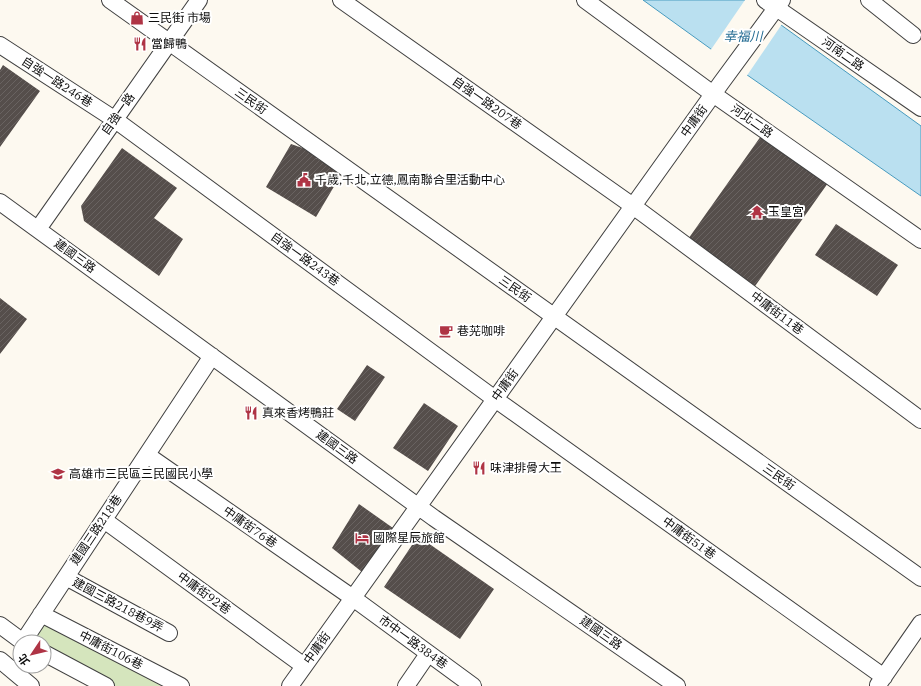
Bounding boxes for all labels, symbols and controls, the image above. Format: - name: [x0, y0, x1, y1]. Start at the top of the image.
- shop icon: 三民街 市場: [129, 10, 145, 26]
- place label: 三民街 市場: [148, 10, 211, 25]
- water label: 幸福川: [723, 28, 764, 45]
- street label: 河南二路: [819, 34, 867, 74]
- restaurant icon: 當歸鴨: [132, 36, 148, 52]
- place label: 當歸鴨: [151, 36, 187, 51]
- street label: 自強一路246巷: [19, 53, 96, 110]
- street label: 自強一路207巷: [450, 73, 525, 132]
- street label: 三民街: [232, 84, 270, 117]
- street label: 自強一路: [98, 90, 138, 138]
- street label: 河北二路: [728, 101, 776, 141]
- street label: 中庸街: [677, 102, 710, 140]
- public building icon: 千歲,千北,立德,鳳南聯合里活動中心: [296, 172, 312, 188]
- place label: 千歲,千北,立德,鳳南聯合里活動中心: [315, 172, 505, 187]
- temple icon: 玉皇宮: [749, 204, 765, 220]
- place label: 玉皇宮: [768, 204, 804, 219]
- street label: 自強一路243巷: [268, 229, 343, 289]
- street label: 建國三路: [51, 235, 99, 276]
- street label: 三民街: [496, 272, 534, 305]
- street label: 中庸街11巷: [748, 288, 807, 337]
- cafe icon: 巷茪咖啡: [438, 323, 454, 339]
- place label: 巷茪咖啡: [457, 323, 505, 338]
- street label: 中庸街: [488, 366, 521, 404]
- restaurant icon: 真來香烤鴨莊: [243, 405, 259, 421]
- place label: 真來香烤鴨莊: [262, 405, 334, 420]
- street label: 建國三路: [313, 426, 361, 467]
- restaurant icon: 味津排骨大王: [471, 460, 487, 476]
- place label: 味津排骨大王: [490, 460, 562, 475]
- street label: 三民街: [760, 460, 798, 493]
- school or university icon: 高雄市三民區三民國民小學: [50, 466, 66, 482]
- place label: 高雄市三民區三民國民小學: [69, 466, 213, 481]
- street label: 建國三路218巷: [67, 492, 125, 568]
- street label: 中庸街76巷: [220, 503, 280, 551]
- street label: 中庸街51巷: [660, 513, 719, 562]
- hotel icon: 國際星辰旅館: [354, 530, 370, 546]
- place label: 國際星辰旅館: [373, 530, 445, 545]
- street label: 中庸街92巷: [175, 568, 234, 617]
- street label: 建國三路218巷9弄: [70, 574, 166, 635]
- street label: 市中一路384巷: [376, 612, 451, 672]
- street label: 建國三路: [577, 613, 625, 653]
- street label: 中庸街106巷: [77, 627, 146, 672]
- street label: 中庸街: [300, 629, 333, 667]
- north arrow: [12, 634, 52, 674]
- text: 北: [15, 651, 33, 668]

